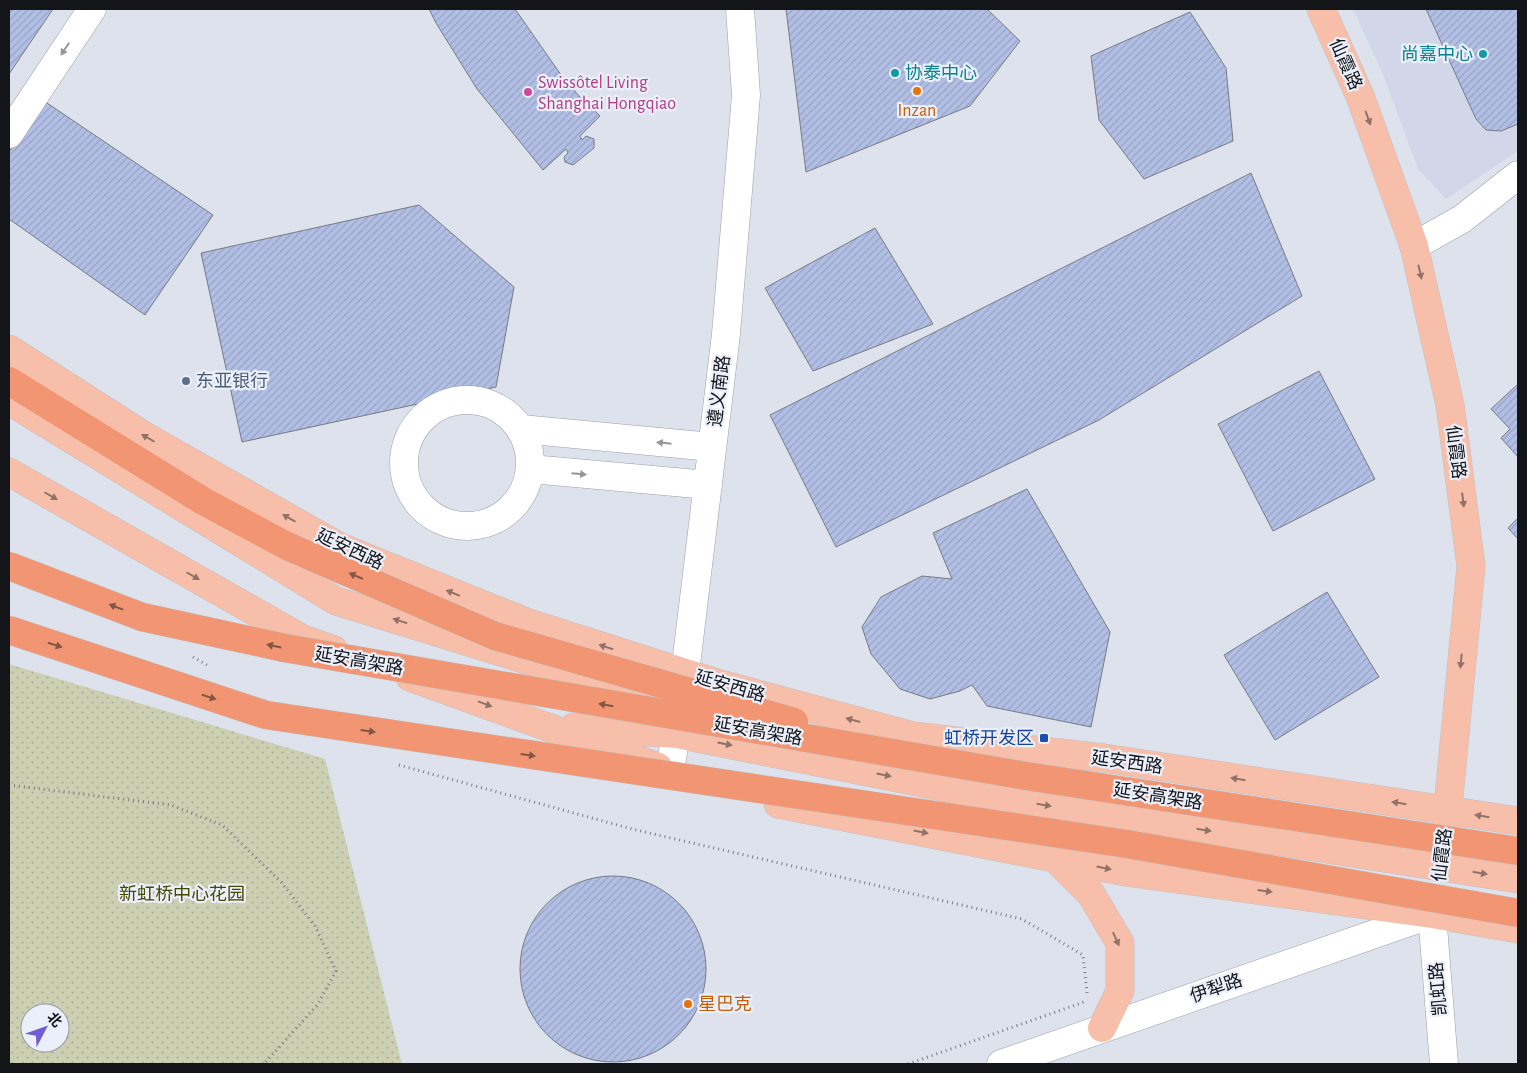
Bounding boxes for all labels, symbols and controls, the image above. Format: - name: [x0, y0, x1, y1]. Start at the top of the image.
- street label: 仙霞路: [1326, 35, 1366, 93]
- one-way arrow: [60, 43, 70, 56]
- place label: 尚嘉中心: [1401, 44, 1473, 64]
- marker: 尚嘉中心: [1477, 48, 1489, 60]
- place label: 协泰中心: [905, 63, 977, 83]
- marker: 协泰中心: [889, 67, 901, 79]
- place label: Swissôtel Living Shanghai Hongqiao: [538, 74, 676, 113]
- marker: Inzan: [911, 85, 923, 97]
- marker: Swissôtel Living Shanghai Hongqiao: [522, 86, 534, 98]
- place label: Inzan: [898, 102, 936, 120]
- one-way arrow: [1365, 110, 1372, 125]
- one-way arrow: [1416, 264, 1424, 279]
- street label: 遵义南路: [705, 354, 733, 428]
- place label: 东亚银行: [196, 371, 268, 391]
- marker: 东亚银行: [180, 375, 192, 387]
- street label: 仙霞路: [1443, 424, 1469, 480]
- one-way arrow: [142, 433, 155, 442]
- one-way arrow: [656, 439, 672, 447]
- one-way arrow: [572, 470, 588, 478]
- one-way arrow: [45, 491, 58, 500]
- one-way arrow: [1459, 492, 1467, 508]
- one-way arrow: [283, 514, 296, 523]
- street label: 延安西路: [313, 525, 387, 573]
- one-way arrow: [185, 572, 200, 580]
- one-way arrow: [349, 572, 363, 580]
- one-way arrow: [446, 588, 460, 596]
- one-way arrow: [108, 603, 123, 611]
- one-way arrow: [393, 616, 408, 624]
- one-way arrow: [48, 642, 63, 650]
- one-way arrow: [266, 642, 281, 650]
- street label: 延安高架路: [313, 643, 405, 679]
- one-way arrow: [598, 643, 613, 651]
- one-way arrow: [1457, 654, 1465, 670]
- street label: 延安西路: [693, 666, 767, 706]
- one-way arrow: [202, 693, 217, 701]
- one-way arrow: [598, 700, 614, 708]
- one-way arrow: [477, 701, 492, 708]
- street label: 延安高架路: [712, 713, 804, 749]
- one-way arrow: [845, 716, 860, 724]
- one-way arrow: [360, 727, 376, 735]
- place label: 虹桥开发区: [944, 728, 1034, 748]
- marker: 虹桥开发区: [1038, 732, 1050, 744]
- one-way arrow: [717, 740, 732, 748]
- street label: 延安西路: [1090, 747, 1164, 777]
- one-way arrow: [521, 751, 537, 759]
- one-way arrow: [876, 772, 892, 780]
- one-way arrow: [1230, 774, 1246, 782]
- street label: 延安高架路: [1112, 779, 1204, 813]
- one-way arrow: [1390, 799, 1406, 807]
- one-way arrow: [1036, 801, 1052, 809]
- one-way arrow: [1474, 812, 1490, 820]
- one-way arrow: [1197, 826, 1213, 834]
- street label: 仙霞路: [1429, 827, 1455, 883]
- one-way arrow: [913, 828, 929, 836]
- one-way arrow: [1097, 864, 1112, 872]
- one-way arrow: [1473, 869, 1489, 877]
- park label: 新虹桥中心花园: [119, 884, 245, 904]
- one-way arrow: [1257, 888, 1273, 896]
- one-way arrow: [1113, 932, 1121, 946]
- street label: 凯虹路: [1426, 961, 1450, 1017]
- street label: 伊犁路: [1187, 970, 1245, 1006]
- place label: 星巴克: [698, 994, 752, 1014]
- marker: 星巴克: [682, 998, 694, 1010]
- north arrow: [20, 1003, 70, 1053]
- text: 北: [44, 1010, 65, 1030]

